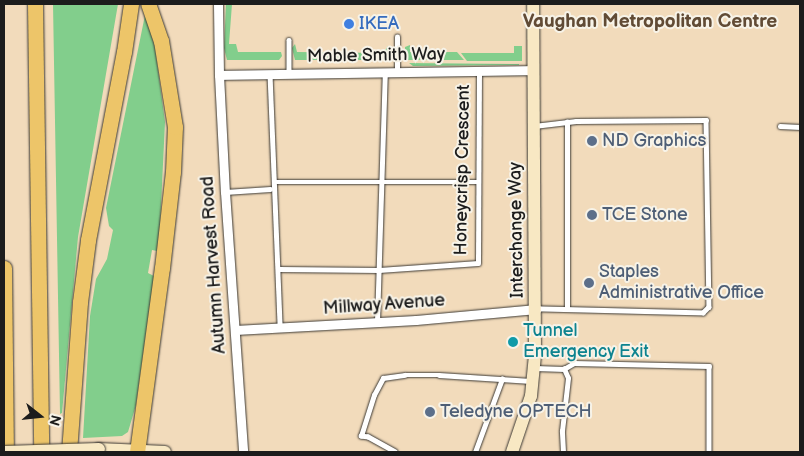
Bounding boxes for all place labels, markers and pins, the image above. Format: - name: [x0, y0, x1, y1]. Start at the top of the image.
- place label: IKEA: [359, 13, 399, 35]
- marker: IKEA: [343, 18, 355, 30]
- place label: ND Graphics: [602, 130, 706, 152]
- marker: ND Graphics: [586, 135, 598, 147]
- place label: TCE Stone: [602, 204, 688, 226]
- marker: TCE Stone: [586, 209, 598, 221]
- place label: Staples Administrative Office: [599, 262, 764, 304]
- marker: Staples Administrative Office: [583, 277, 595, 289]
- place label: Tunnel Emergency Exit: [523, 321, 650, 364]
- marker: Tunnel Emergency Exit: [507, 336, 519, 348]
- place label: Teledyne OPTECH: [440, 401, 592, 423]
- marker: Teledyne OPTECH: [424, 406, 436, 418]

